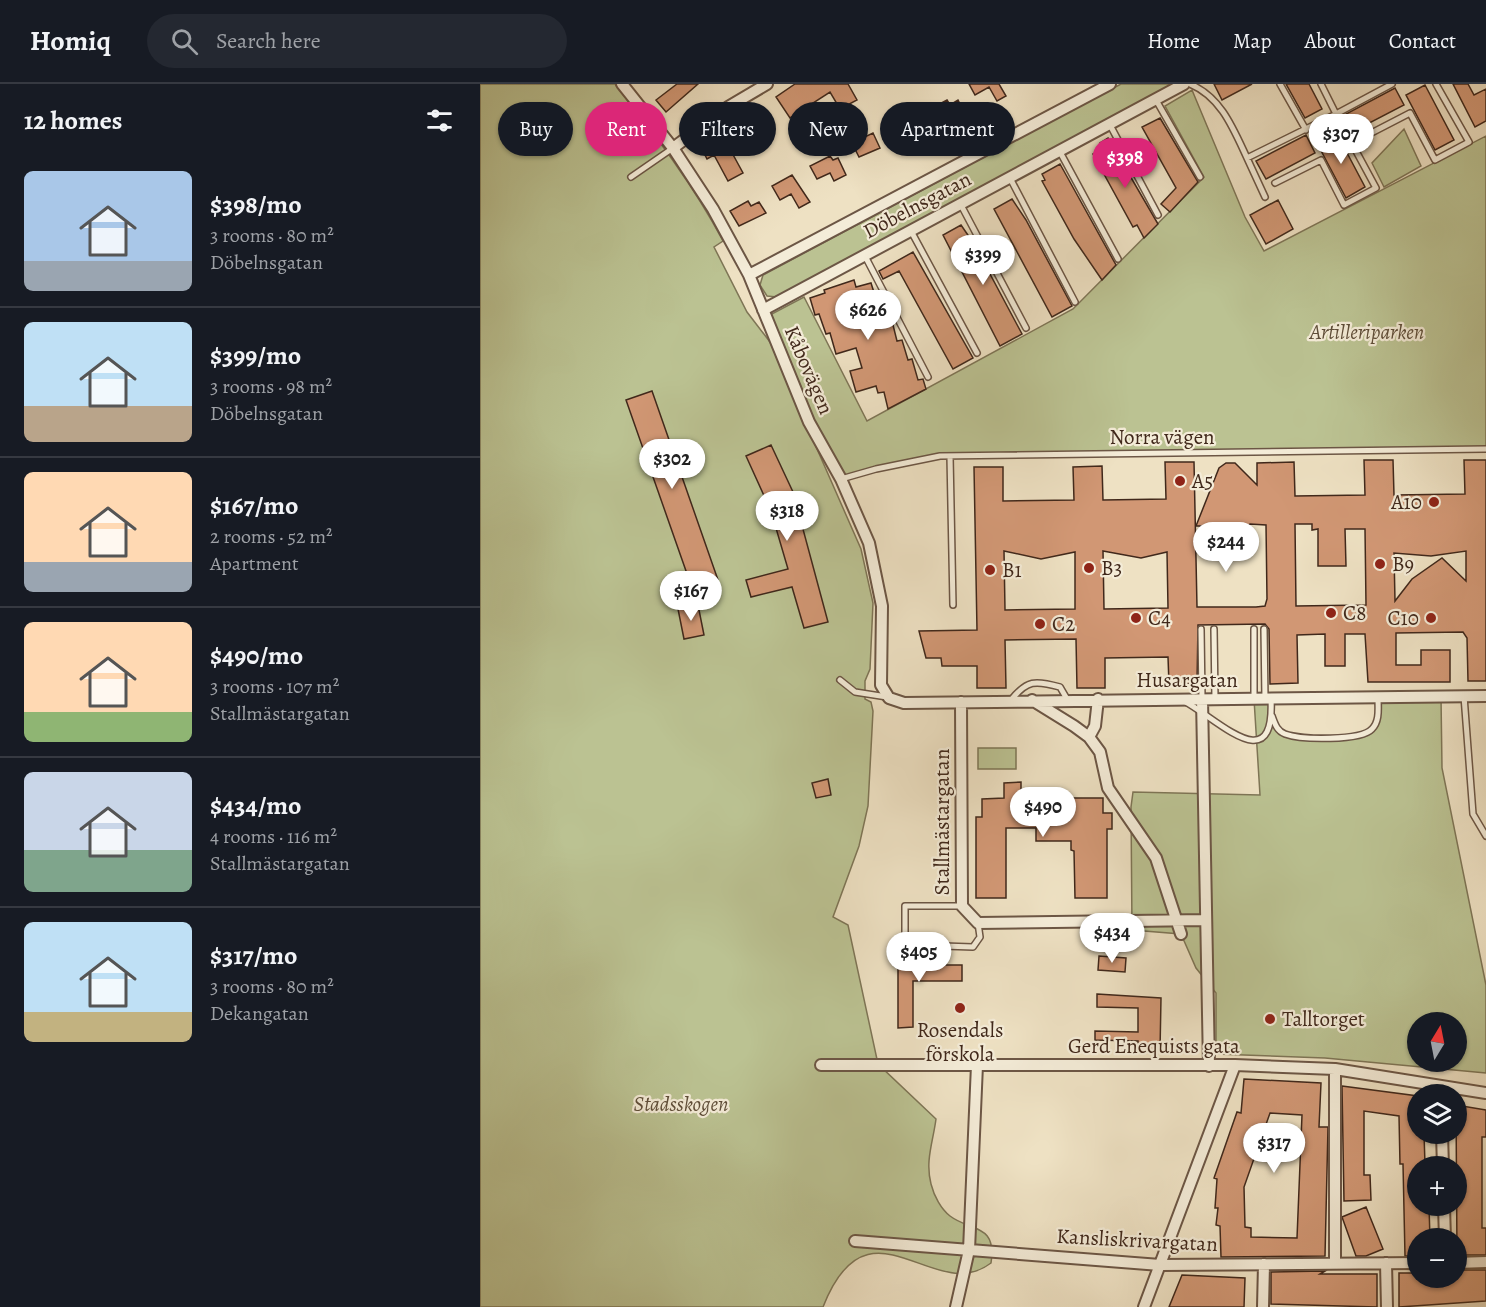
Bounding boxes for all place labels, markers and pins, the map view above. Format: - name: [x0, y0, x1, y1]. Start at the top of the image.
- pin: $307: [1305, 114, 1377, 165]
- pin: $398: [1089, 138, 1161, 189]
- pin: $399: [947, 235, 1019, 286]
- pin: $626: [832, 290, 904, 341]
- pin: $302: [636, 439, 708, 490]
- place label: A5: [1191, 467, 1213, 495]
- marker: A5: [1173, 474, 1187, 488]
- place label: A10: [1390, 488, 1422, 516]
- pin: $318: [751, 491, 823, 542]
- marker: A10: [1427, 495, 1441, 509]
- pin: $244: [1190, 522, 1262, 573]
- place label: B9: [1392, 550, 1414, 578]
- place label: B3: [1101, 554, 1122, 582]
- place label: B1: [1002, 556, 1022, 584]
- marker: B9: [1373, 557, 1387, 571]
- marker: B3: [1082, 561, 1096, 575]
- marker: B1: [983, 563, 997, 577]
- pin: $167: [655, 571, 727, 622]
- place label: C8: [1343, 599, 1366, 627]
- place label: C4: [1148, 604, 1171, 632]
- place label: C10: [1387, 604, 1419, 632]
- marker: C8: [1324, 606, 1338, 620]
- place label: C2: [1052, 610, 1075, 638]
- marker: C4: [1129, 611, 1143, 625]
- marker: C10: [1424, 611, 1438, 625]
- marker: C2: [1033, 617, 1047, 631]
- pin: $490: [1007, 787, 1079, 838]
- pin: $434: [1076, 913, 1148, 964]
- pin: $405: [883, 932, 955, 983]
- marker: Rosendals förskola: [953, 1001, 967, 1015]
- place label: Talltorget: [1282, 1005, 1365, 1033]
- marker: Talltorget: [1263, 1012, 1277, 1026]
- place label: Rosendals förskola: [917, 1016, 1003, 1068]
- pin: $317: [1238, 1123, 1310, 1174]

